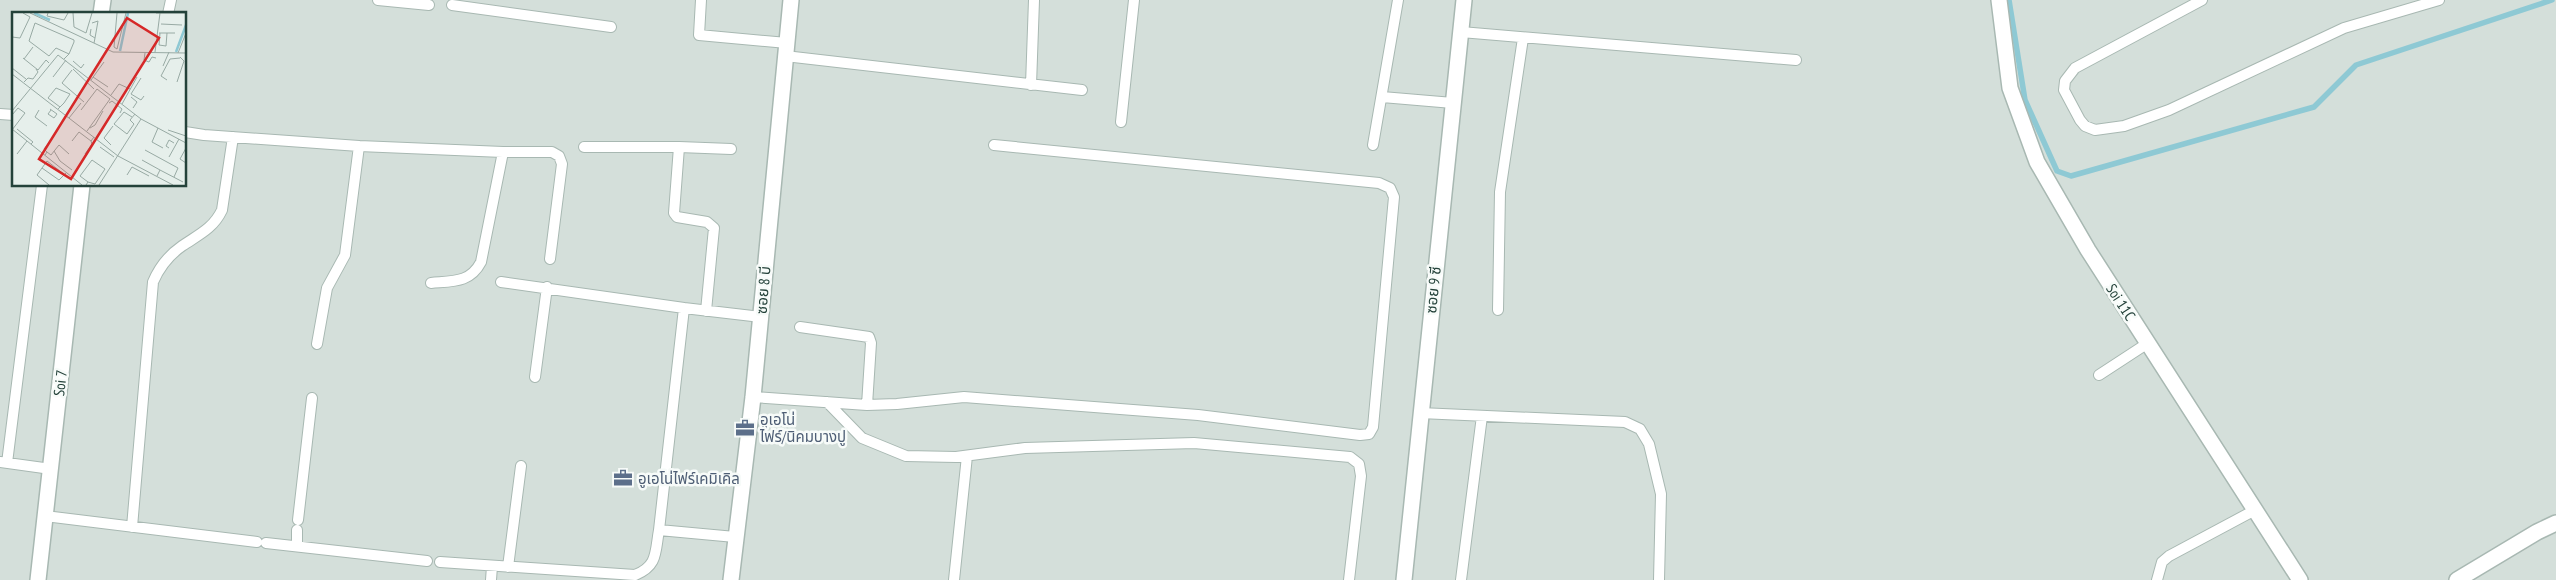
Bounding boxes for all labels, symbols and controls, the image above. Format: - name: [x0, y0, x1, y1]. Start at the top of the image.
- inset map: [12, 12, 186, 186]
- street label: ซอย 8 บี: [751, 265, 775, 315]
- street label: ซอย 9 ซี: [1421, 265, 1445, 315]
- street label: Soi 11C: [2102, 280, 2140, 324]
- street label: Soi 7: [49, 369, 71, 397]
- place label: อูเอโน่ ไฟร์/นิคมบางปู: [759, 410, 846, 446]
- office icon: อูเอโน่ ไฟร์/นิคมบางปู: [734, 417, 756, 439]
- office icon: อูเอโน่ไฟร์เคมิเคิล: [612, 467, 634, 489]
- place label: อูเอโน่ไฟร์เคมิเคิล: [638, 469, 740, 488]

